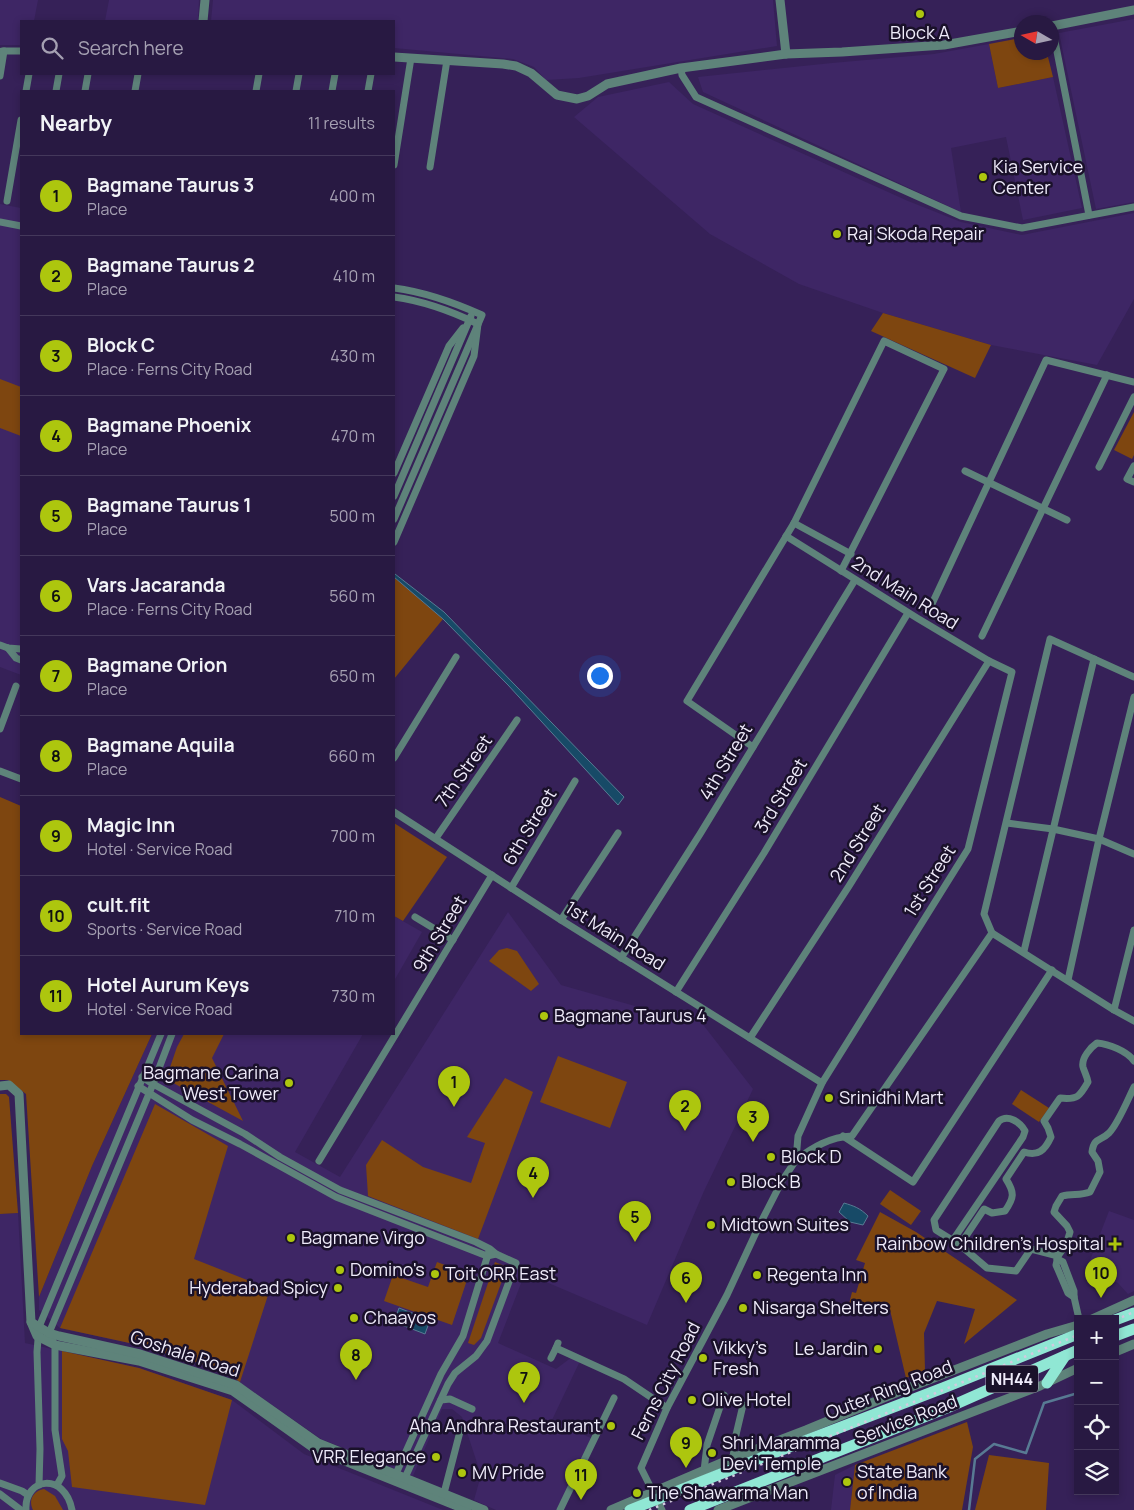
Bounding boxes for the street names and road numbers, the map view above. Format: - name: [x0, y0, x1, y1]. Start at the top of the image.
- street label: 2nd Main Road: [848, 550, 963, 635]
- street label: 4th Street: [693, 719, 757, 804]
- street label: 7th Street: [429, 729, 497, 811]
- street label: 3rd Street: [748, 754, 812, 837]
- street label: 6th Street: [497, 784, 561, 869]
- street label: 2nd Street: [824, 799, 891, 886]
- street label: 1st Street: [898, 840, 961, 921]
- street label: 9th Street: [407, 891, 471, 976]
- street label: 1st Main Road: [561, 895, 670, 975]
- street label: Ferns City Road: [625, 1317, 705, 1444]
- street label: Goshala Road: [127, 1324, 243, 1382]
- street label: Outer Ring Road: [822, 1354, 956, 1424]
- road number: NH44: [986, 1366, 1038, 1392]
- street label: Service Road: [851, 1389, 960, 1450]

